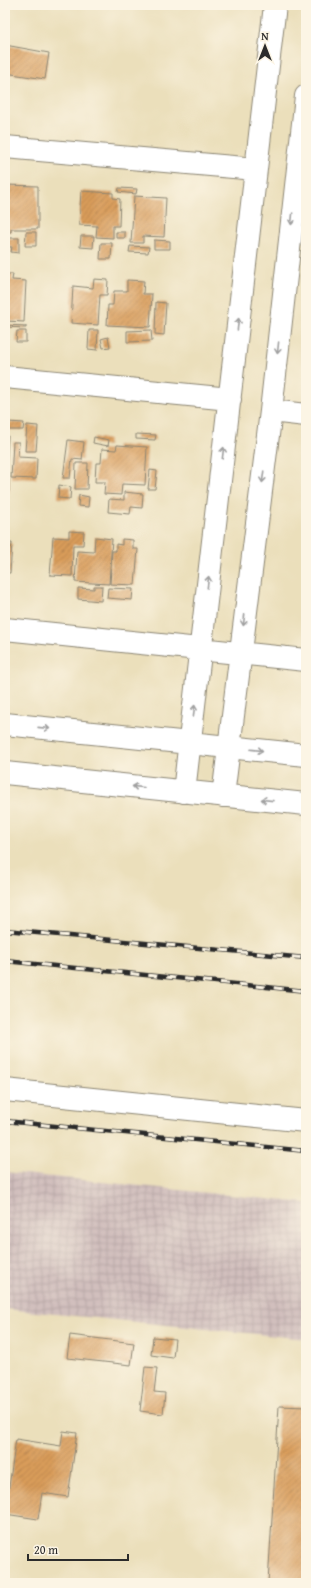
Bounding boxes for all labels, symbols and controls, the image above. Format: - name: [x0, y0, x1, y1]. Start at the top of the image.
- north arrow: [245, 26, 285, 66]
- text: N: [261, 28, 269, 44]
- one-way arrow: [288, 212, 296, 225]
- one-way arrow: [234, 318, 242, 331]
- one-way arrow: [274, 341, 282, 354]
- one-way arrow: [220, 447, 227, 460]
- one-way arrow: [259, 470, 267, 483]
- one-way arrow: [205, 576, 212, 589]
- one-way arrow: [240, 613, 248, 626]
- one-way arrow: [190, 705, 197, 718]
- one-way arrow: [37, 725, 50, 732]
- one-way arrow: [250, 747, 263, 754]
- one-way arrow: [132, 783, 145, 791]
- one-way arrow: [261, 797, 274, 804]
- scale bar: [28, 1536, 128, 1562]
- text: 20 m: [34, 1541, 58, 1558]

